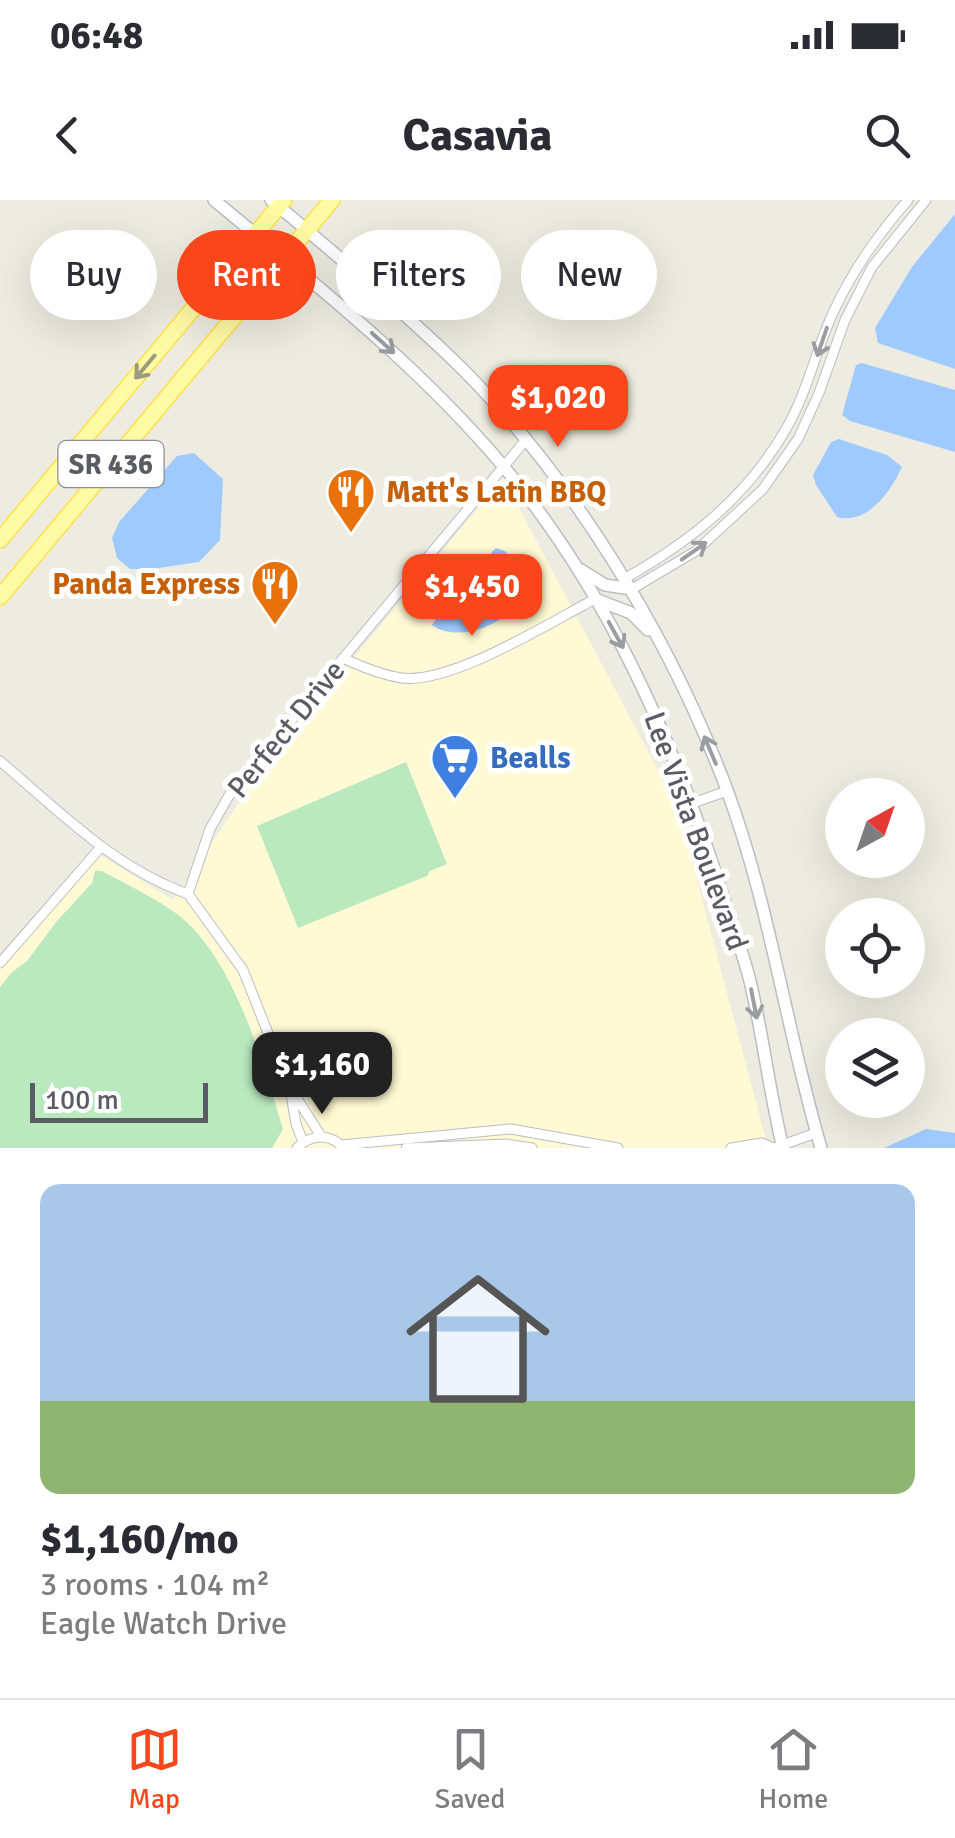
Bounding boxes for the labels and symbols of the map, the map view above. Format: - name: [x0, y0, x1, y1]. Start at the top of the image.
- one-way arrow: [812, 325, 830, 357]
- one-way arrow: [370, 332, 395, 355]
- one-way arrow: [134, 353, 156, 379]
- pin: $1,020: [477, 365, 639, 450]
- road number: SR 436: [58, 441, 164, 487]
- restaurant icon: Matt's Latin BBQ: [325, 466, 377, 534]
- place label: Matt's Latin BBQ: [386, 474, 606, 511]
- one-way arrow: [680, 541, 708, 562]
- pin: $1,450: [391, 554, 553, 639]
- restaurant icon: Panda Express: [249, 558, 301, 626]
- place label: Panda Express: [52, 566, 240, 603]
- one-way arrow: [606, 620, 626, 649]
- street label: Perfect Drive: [220, 653, 353, 806]
- street label: Lee Vista Boulevard: [635, 707, 756, 955]
- supermarket icon: Bealls: [429, 732, 481, 800]
- one-way arrow: [700, 735, 718, 765]
- place label: Bealls: [490, 740, 571, 777]
- north arrow: [825, 778, 925, 878]
- one-way arrow: [745, 987, 764, 1019]
- pin: $1,160: [241, 1032, 403, 1117]
- scale bar: [30, 1078, 208, 1123]

